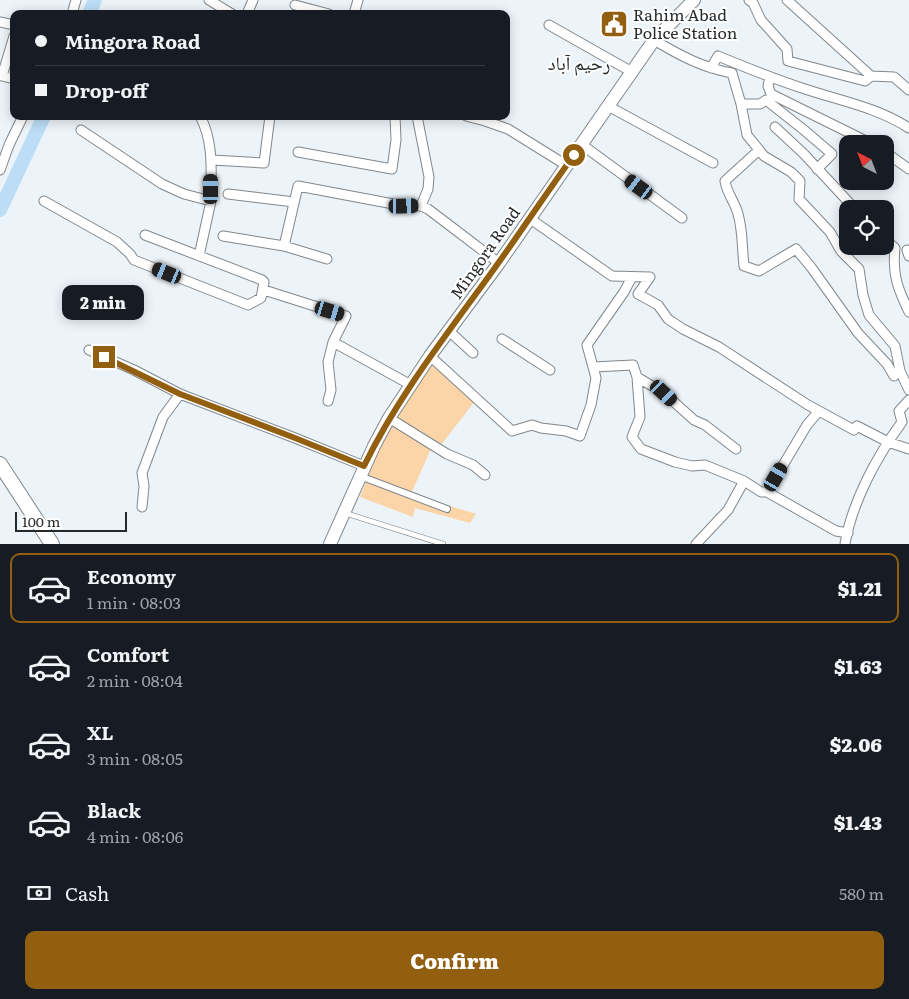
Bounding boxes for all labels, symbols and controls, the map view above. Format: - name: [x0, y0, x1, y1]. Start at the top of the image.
- place label: Rahim Abad Police Station: [633, 2, 738, 44]
- public building icon: Rahim Abad Police Station: [599, 9, 629, 39]
- text: Mingora Road: [65, 27, 200, 55]
- district label: رحیم آباد: [548, 48, 610, 76]
- text: Drop-off: [65, 76, 148, 104]
- north arrow: [839, 135, 894, 190]
- map controls: [839, 135, 894, 255]
- route start: [563, 144, 585, 166]
- car: [622, 172, 655, 202]
- car: [203, 174, 218, 204]
- car: [388, 198, 419, 214]
- button: locate: [839, 200, 894, 255]
- street label: Mingora Road: [443, 201, 525, 303]
- car: [150, 260, 183, 286]
- callout: 2 min: [63, 284, 145, 320]
- text: 2 min: [80, 290, 126, 314]
- car: [313, 299, 346, 323]
- route end: [93, 346, 115, 368]
- car: [647, 377, 680, 409]
- car: [762, 460, 789, 494]
- scale bar: [15, 509, 128, 532]
- text: 100 m: [22, 511, 60, 531]
- text: Economy: [87, 562, 176, 590]
- icon: car: [27, 566, 72, 611]
- text: $1.21: [838, 574, 882, 602]
- text: 1 min · 08:03: [87, 590, 181, 614]
- text: Comfort: [87, 640, 169, 668]
- icon: car: [27, 644, 72, 689]
- text: $1.63: [834, 652, 882, 680]
- text: 2 min · 08:04: [87, 668, 183, 692]
- text: XL: [87, 718, 114, 746]
- icon: car: [27, 722, 72, 767]
- text: $2.06: [830, 730, 882, 758]
- text: 3 min · 08:05: [87, 746, 183, 770]
- text: Black: [87, 796, 141, 824]
- icon: car: [27, 800, 72, 845]
- text: $1.43: [834, 808, 882, 836]
- text: 4 min · 08:06: [87, 824, 183, 848]
- icon: cash: [25, 879, 53, 907]
- text: Cash: [65, 879, 109, 907]
- text: 580 m: [839, 881, 884, 905]
- button: Confirm: [25, 931, 884, 989]

